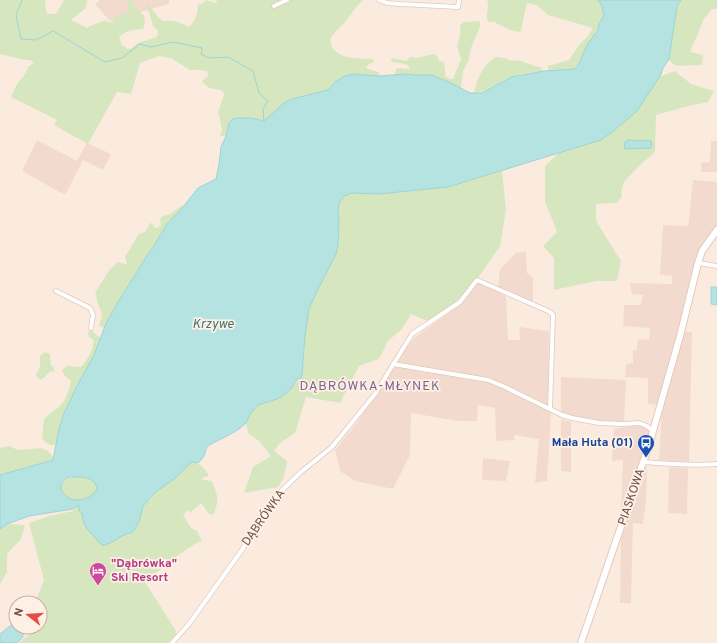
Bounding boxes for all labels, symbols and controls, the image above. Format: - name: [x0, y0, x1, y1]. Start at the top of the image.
- water label: Krzywe: [192, 317, 234, 333]
- district label: DĄBRÓWKA-MŁYNEK: [300, 377, 440, 395]
- bus stop icon: Mała Huta (01): [636, 433, 656, 458]
- place label: Mała Huta (01): [552, 435, 633, 451]
- street label: PIASKOWA: [615, 466, 649, 528]
- street label: DĄBRÓWKA: [239, 487, 289, 549]
- place label: "Dąbrówka" Ski Resort: [111, 556, 177, 586]
- hotel icon: "Dąbrówka" Ski Resort: [88, 561, 108, 586]
- north arrow: [8, 595, 48, 635]
- text: N: [12, 607, 27, 618]

